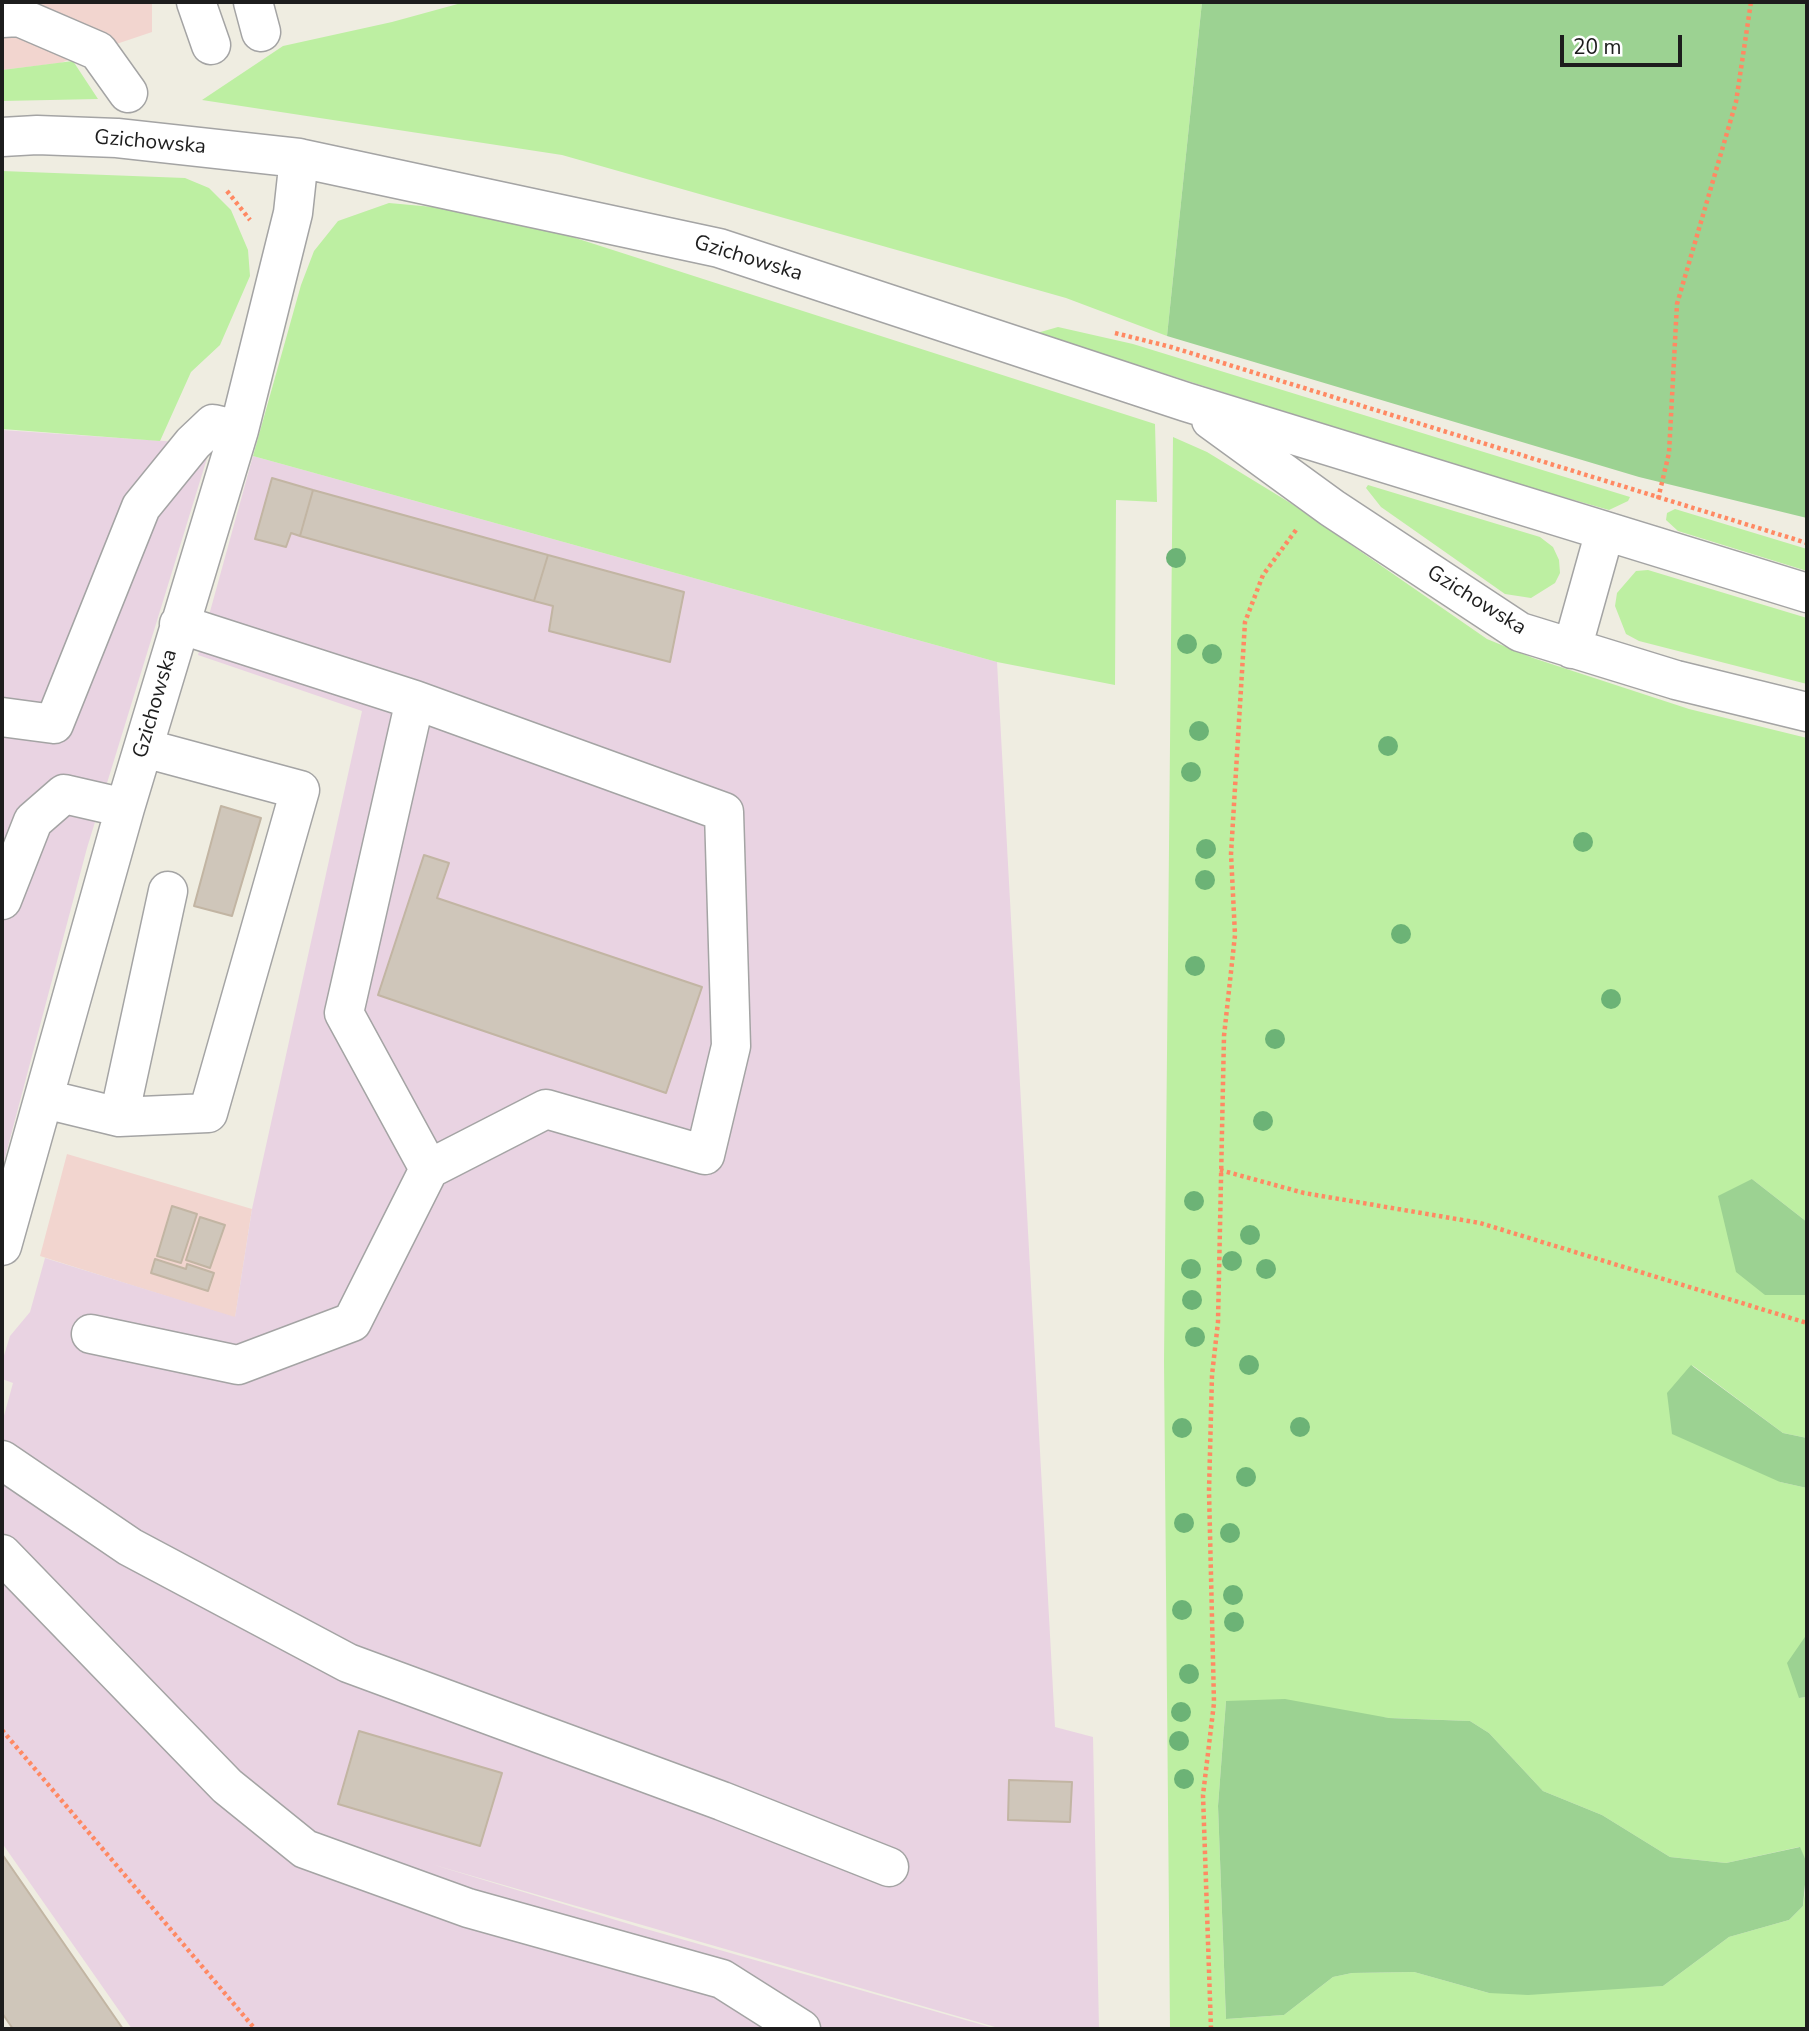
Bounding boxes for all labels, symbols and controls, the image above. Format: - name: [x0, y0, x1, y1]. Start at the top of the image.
- scale bar: [1564, 21, 1686, 65]
- text: 20 m: [1573, 33, 1622, 61]
- street label: Gzichowska: [93, 126, 207, 160]
- street label: Gzichowska: [691, 231, 805, 287]
- street label: Gzichowska: [1422, 561, 1530, 641]
- street label: Gzichowska: [128, 647, 184, 761]

